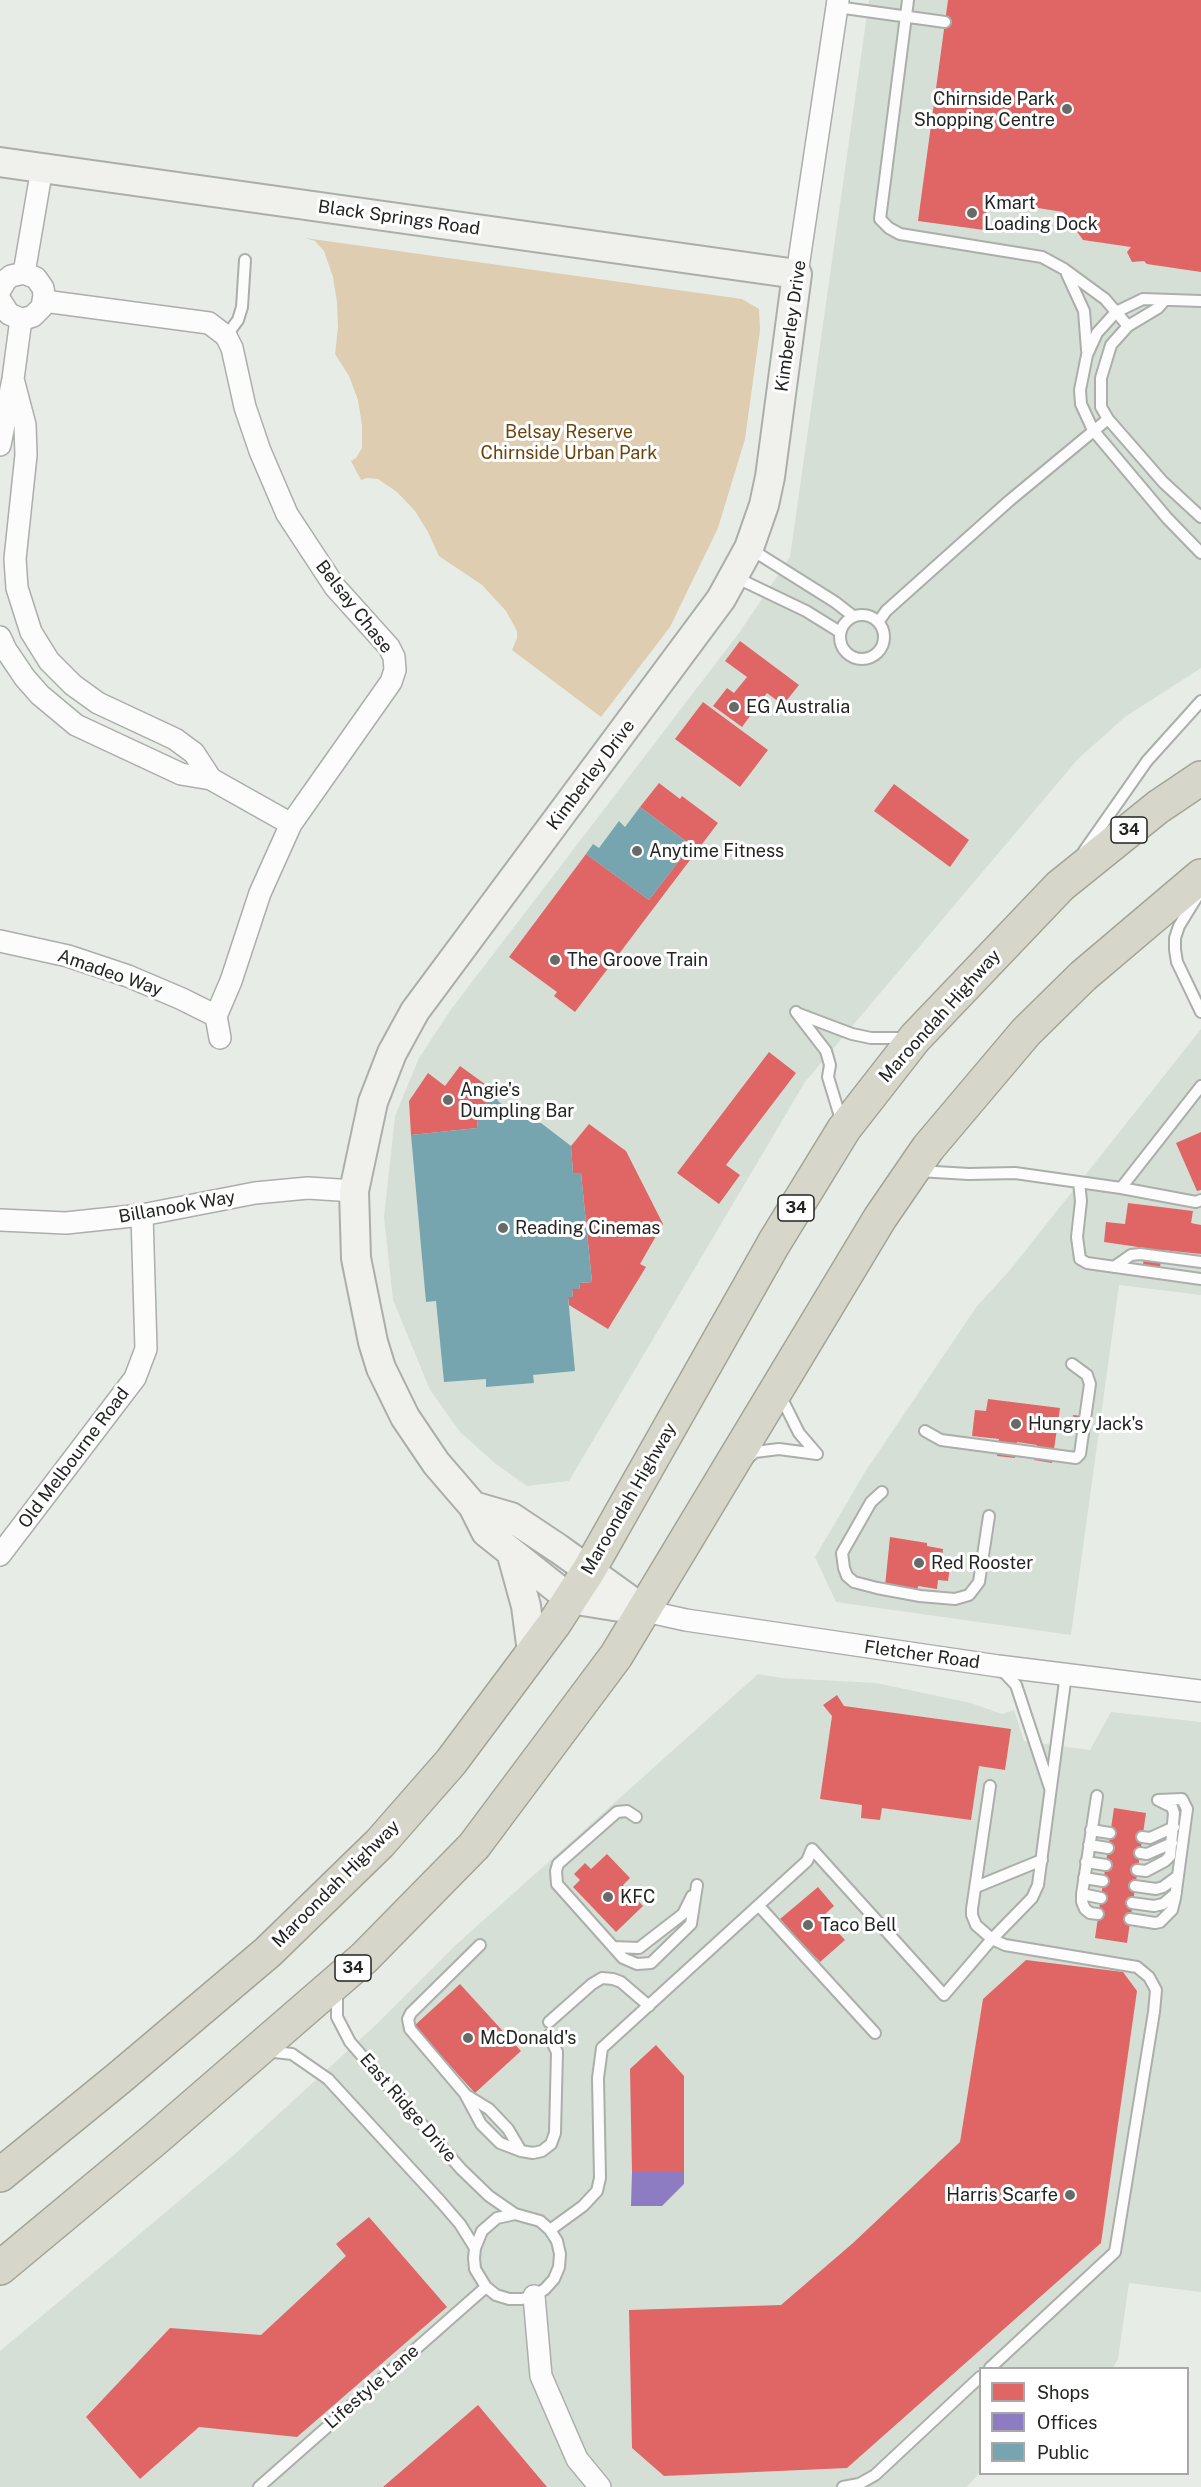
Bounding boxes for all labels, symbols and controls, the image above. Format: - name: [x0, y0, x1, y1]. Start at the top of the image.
- place label: Chirnside Park Shopping Centre: [914, 88, 1055, 130]
- marker: Chirnside Park Shopping Centre: [1060, 102, 1074, 116]
- place label: Kmart Loading Dock: [984, 192, 1098, 234]
- street label: Black Springs Road: [317, 196, 481, 240]
- marker: Kmart Loading Dock: [965, 206, 979, 220]
- street label: Kimberley Drive: [771, 259, 811, 393]
- park label: Belsay Reserve Chirnside Urban Park: [481, 421, 657, 464]
- street label: Belsay Chase: [311, 556, 397, 658]
- place label: EG Australia: [746, 696, 850, 718]
- marker: EG Australia: [727, 700, 741, 714]
- street label: Kimberley Drive: [542, 716, 640, 834]
- road number: 34: [1111, 817, 1147, 843]
- place label: Anytime Fitness: [649, 840, 784, 862]
- marker: Anytime Fitness: [630, 844, 644, 858]
- street label: Amadeo Way: [55, 945, 165, 1001]
- street label: Maroondah Highway: [875, 945, 1005, 1087]
- place label: The Groove Train: [567, 949, 708, 971]
- marker: The Groove Train: [548, 953, 562, 967]
- place label: Angie's Dumpling Bar: [460, 1079, 574, 1122]
- marker: Angie's Dumpling Bar: [441, 1093, 455, 1107]
- street label: Billanook Way: [117, 1186, 237, 1228]
- road number: 34: [778, 1195, 814, 1221]
- place label: Reading Cinemas: [515, 1217, 660, 1239]
- marker: Reading Cinemas: [496, 1221, 510, 1235]
- street label: Old Melbourne Road: [14, 1383, 134, 1533]
- place label: Hungry Jack's: [1028, 1413, 1143, 1435]
- marker: Hungry Jack's: [1009, 1417, 1023, 1431]
- street label: Maroondah Highway: [577, 1419, 681, 1579]
- place label: Red Rooster: [931, 1552, 1033, 1574]
- marker: Red Rooster: [912, 1556, 926, 1570]
- street label: Fletcher Road: [863, 1636, 981, 1674]
- street label: Maroondah Highway: [268, 1816, 404, 1952]
- place label: KFC: [620, 1886, 655, 1908]
- marker: KFC: [601, 1890, 615, 1904]
- place label: Taco Bell: [820, 1914, 897, 1936]
- marker: Taco Bell: [801, 1918, 815, 1932]
- road number: 34: [335, 1955, 371, 1981]
- place label: McDonald's: [480, 2027, 576, 2049]
- marker: McDonald's: [461, 2031, 475, 2045]
- street label: East Ridge Drive: [355, 2049, 461, 2167]
- place label: Harris Scarfe: [946, 2184, 1058, 2206]
- marker: Harris Scarfe: [1063, 2188, 1077, 2202]
- street label: Lifestyle Lane: [320, 2340, 424, 2434]
- legend: [979, 2367, 1189, 2475]
- text: Shops: [1037, 2382, 1089, 2403]
- text: Offices: [1037, 2412, 1097, 2433]
- text: Public: [1037, 2442, 1089, 2463]

